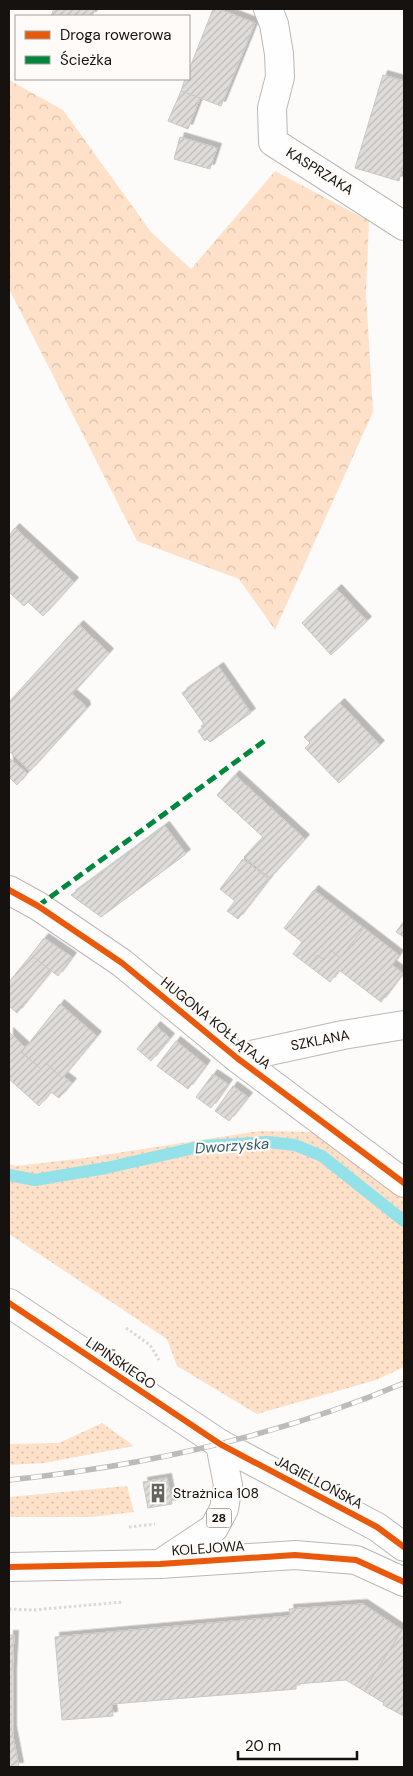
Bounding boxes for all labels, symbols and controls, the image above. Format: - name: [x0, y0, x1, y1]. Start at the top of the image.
- legend: [15, 15, 190, 80]
- text: Droga rowerowa: [60, 25, 171, 45]
- text: Ścieżka: [60, 50, 112, 70]
- street label: KASPRZAKA: [283, 143, 357, 199]
- street label: HUGONA KOŁŁĄTAJA: [157, 973, 275, 1073]
- street label: SZKLANA: [289, 1025, 351, 1055]
- water label: Dworzyska: [194, 1133, 270, 1159]
- street label: LIPIŃSKIEGO: [83, 1333, 160, 1393]
- street label: JAGIELLOŃSKA: [272, 1451, 366, 1513]
- building icon: Strażnica 108: [147, 1482, 169, 1504]
- place label: Strażnica 108: [173, 1484, 259, 1502]
- road number: 28: [206, 1509, 232, 1528]
- street label: KOLEJOWA: [171, 1536, 245, 1560]
- scale bar: [238, 1728, 357, 1760]
- text: 20 m: [245, 1736, 281, 1756]

